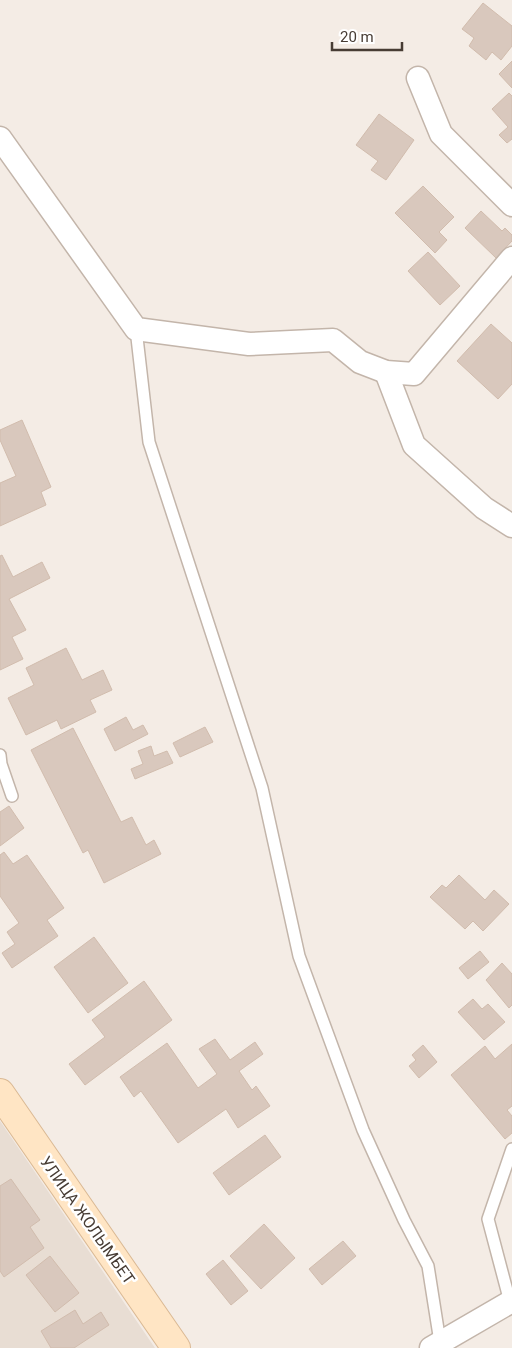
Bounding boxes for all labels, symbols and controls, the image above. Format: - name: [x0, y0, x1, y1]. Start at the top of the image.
- scale bar: [332, 20, 402, 52]
- text: 20 m: [340, 28, 374, 46]
- street label: УЛИЦА ЖОЛЫМБЕТ: [36, 1153, 139, 1288]

